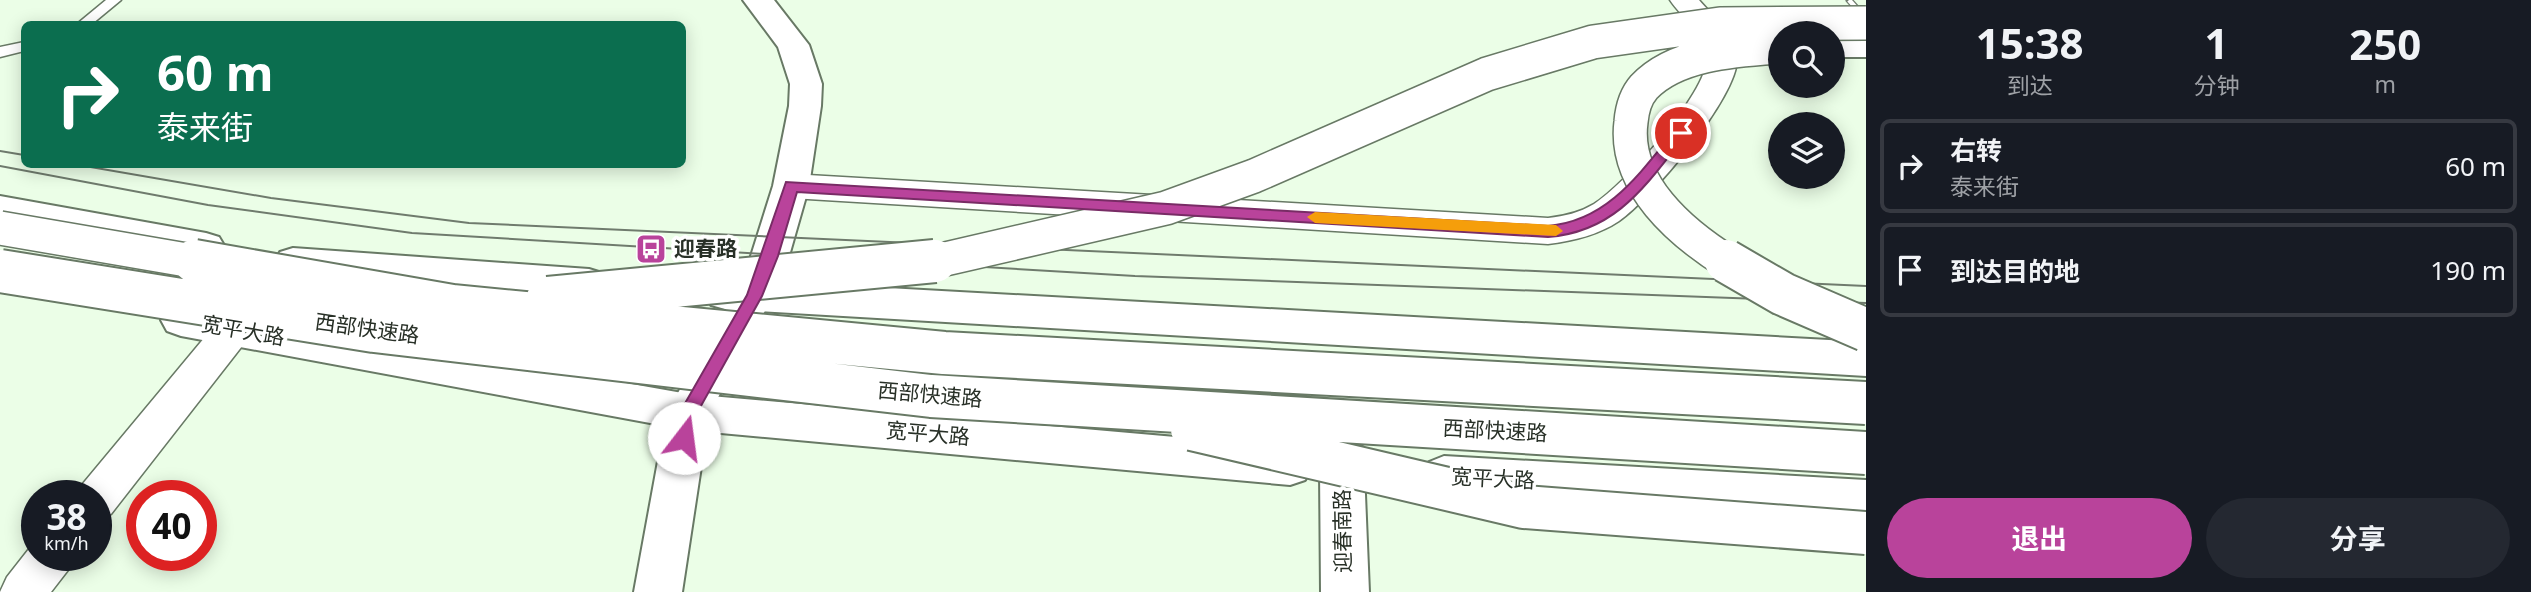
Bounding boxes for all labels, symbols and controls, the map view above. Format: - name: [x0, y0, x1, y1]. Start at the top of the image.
- text: 15:38: [1976, 14, 2084, 71]
- text: 1: [2204, 14, 2228, 71]
- text: 250: [2349, 15, 2421, 72]
- map controls: [1768, 21, 1845, 189]
- button: search: [1768, 21, 1845, 98]
- text: 60 m: [157, 39, 274, 105]
- icon: right: [42, 49, 133, 140]
- text: m: [2374, 68, 2396, 100]
- text: 到达: [2007, 69, 2053, 101]
- text: 分钟: [2193, 69, 2239, 101]
- pin: [1651, 103, 1711, 163]
- text: 泰来街: [157, 105, 253, 148]
- button: layers: [1768, 112, 1845, 189]
- icon: arrive: [1662, 114, 1700, 152]
- text: 右转: [1950, 132, 2002, 168]
- icon: right: [1891, 147, 1929, 185]
- text: 60 m: [2445, 148, 2506, 184]
- text: 泰来街: [1950, 170, 2019, 202]
- bus stop icon: 迎春路: [634, 232, 668, 266]
- place label: 迎春路: [674, 234, 737, 262]
- icon: arrive: [1891, 251, 1929, 289]
- text: 190 m: [2430, 252, 2506, 288]
- text: 到达目的地: [1950, 253, 2080, 289]
- street label: 西部快速路: [313, 307, 421, 349]
- street label: 宽平大路: [199, 309, 287, 351]
- street label: 西部快速路: [877, 375, 984, 413]
- position arrow: [647, 401, 721, 475]
- street label: 西部快速路: [1442, 413, 1548, 447]
- street label: 宽平大路: [885, 415, 971, 451]
- street label: 宽平大路: [1450, 462, 1536, 494]
- speed limit sign: 40: [126, 480, 217, 571]
- street label: 迎春南路: [1327, 489, 1357, 573]
- text: 38: [46, 493, 87, 540]
- button: 退出: [1887, 498, 2192, 578]
- button: 分享: [2206, 498, 2510, 578]
- text: km/h: [44, 531, 89, 555]

